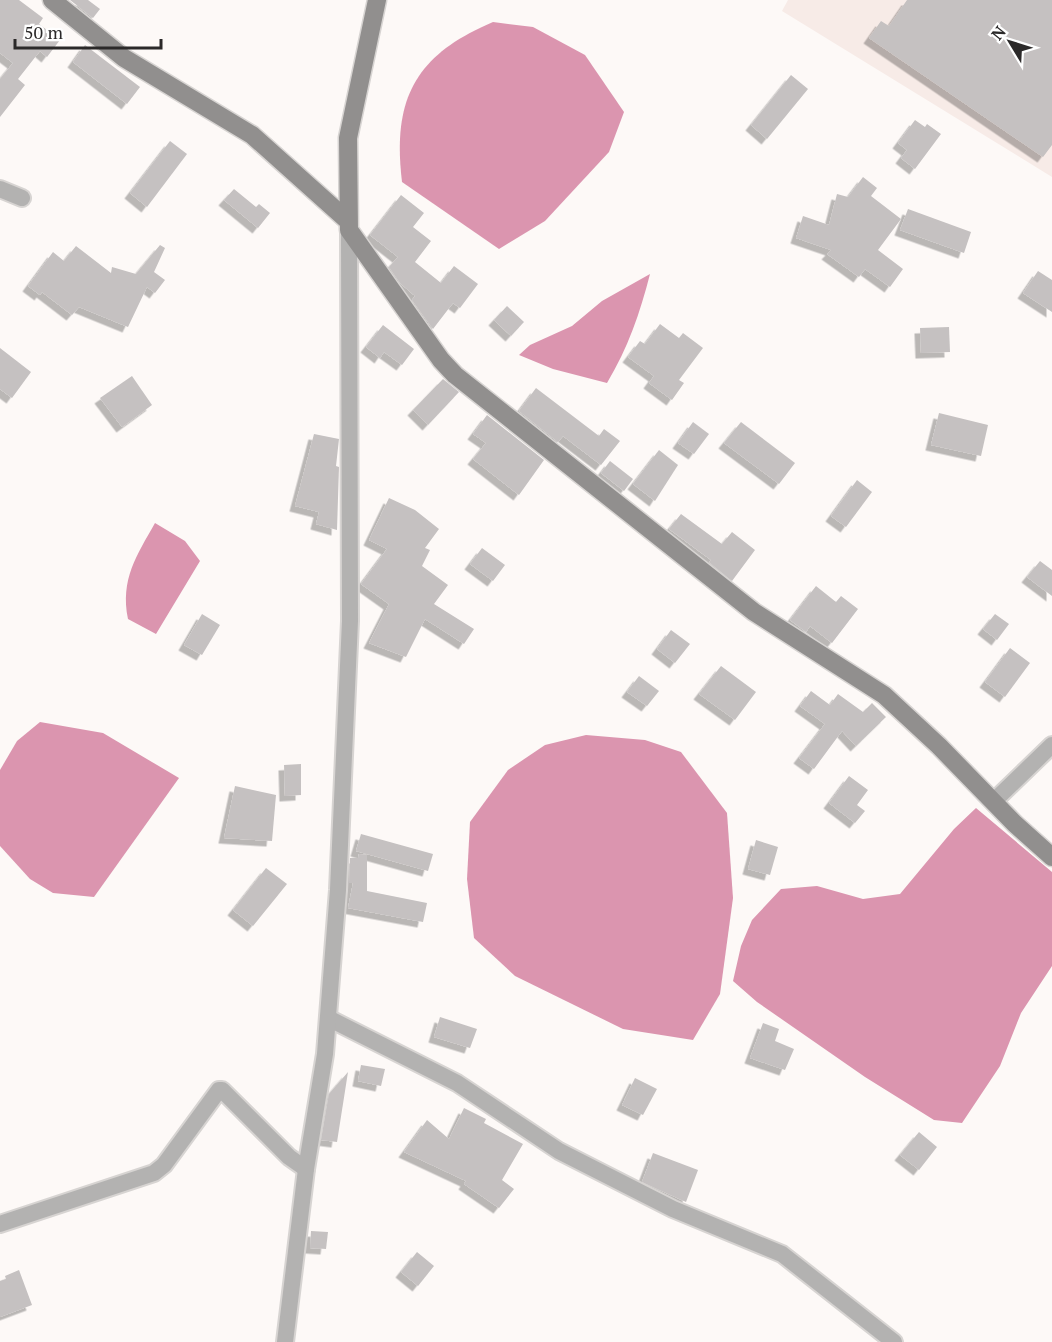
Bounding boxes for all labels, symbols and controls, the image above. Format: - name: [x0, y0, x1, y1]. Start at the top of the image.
- scale bar: [15, 12, 160, 50]
- north arrow: [980, 12, 1040, 72]
- text: 50 m: [24, 20, 64, 44]
- text: N: [986, 21, 1011, 44]

